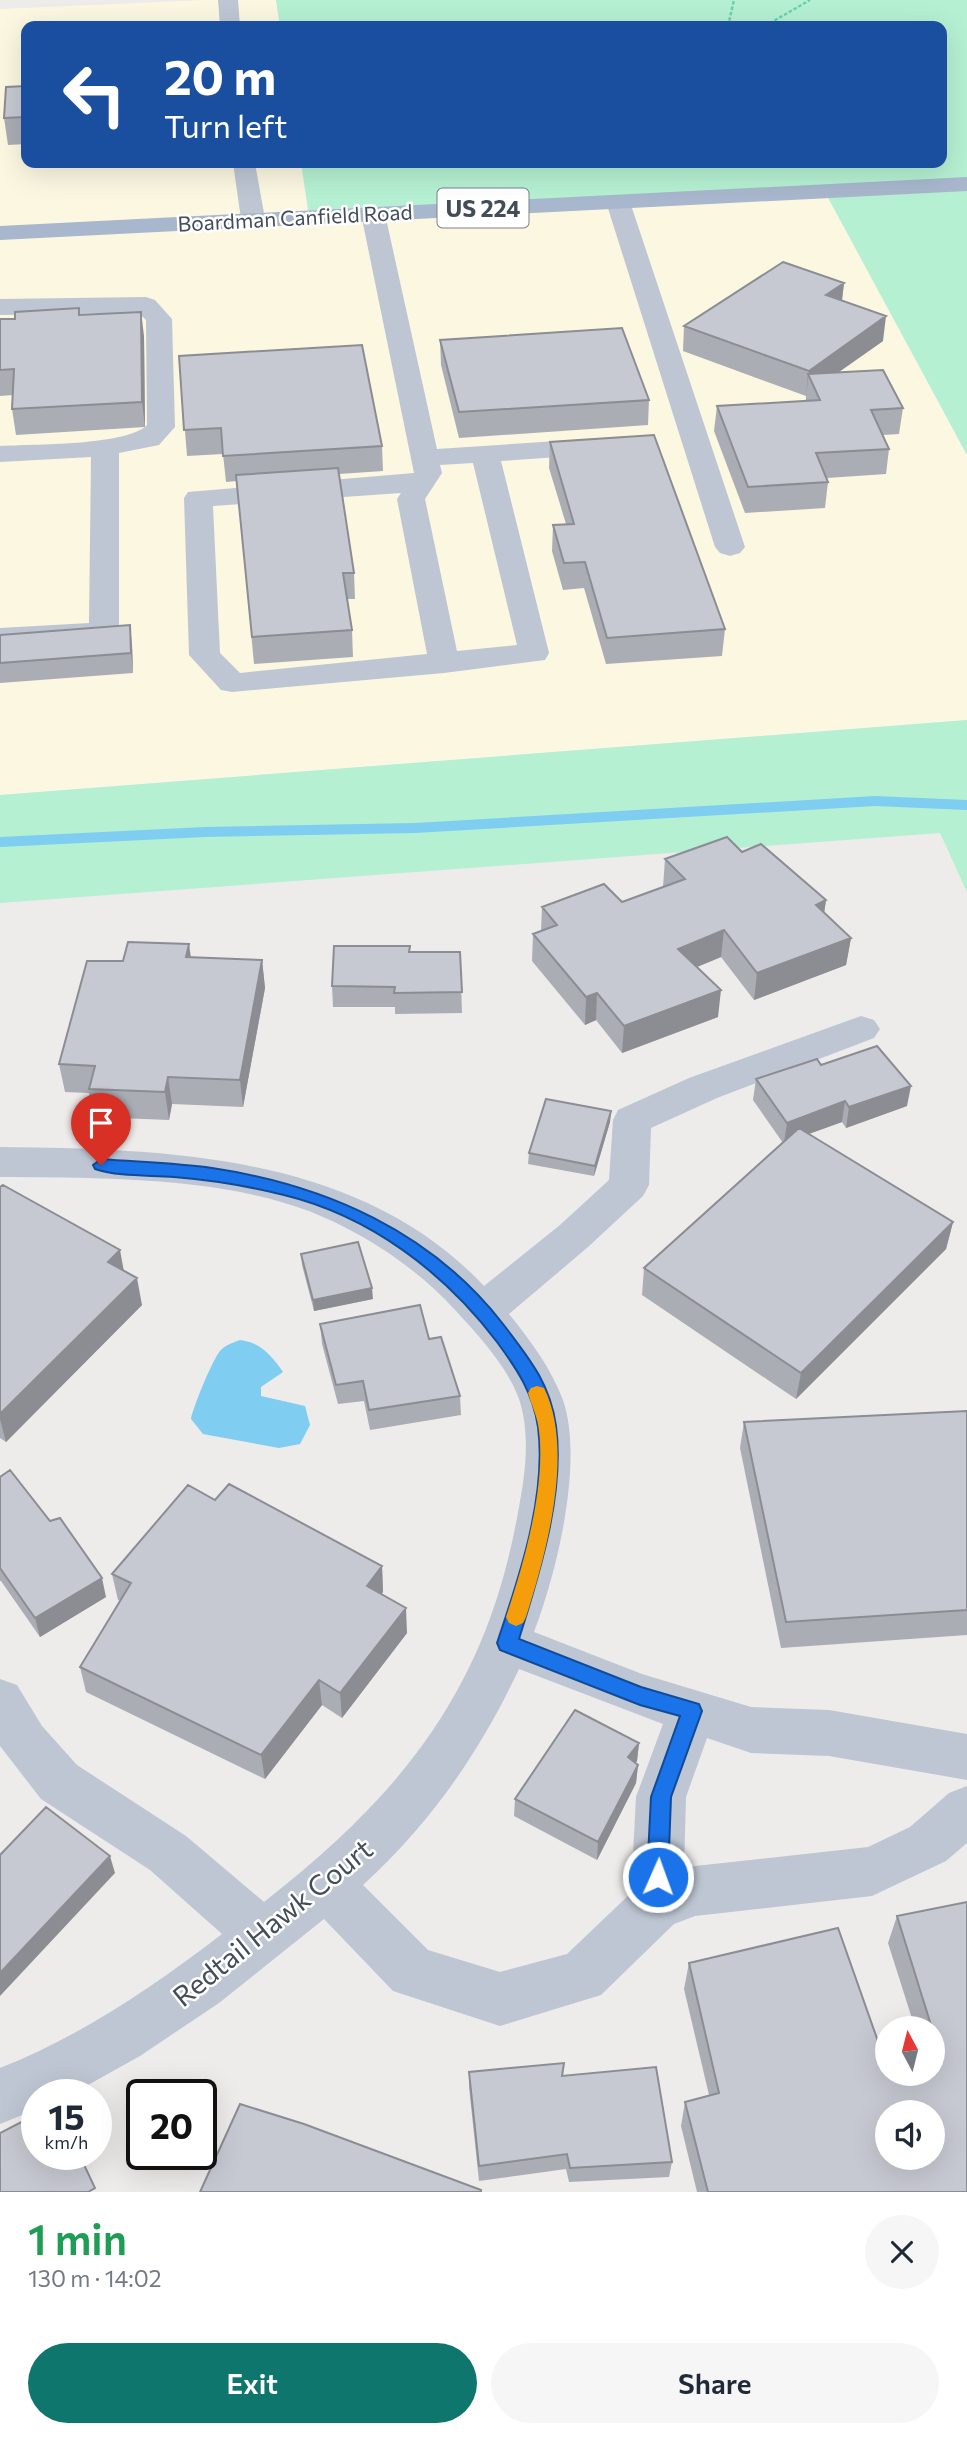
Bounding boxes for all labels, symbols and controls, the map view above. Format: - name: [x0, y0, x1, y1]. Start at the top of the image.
- text: 20 m: [164, 45, 276, 105]
- icon: left: [49, 49, 140, 140]
- text: Turn left: [164, 105, 288, 145]
- road number: US 224: [438, 188, 528, 228]
- street label: Boardman Canfield Road: [177, 198, 413, 236]
- pin: [71, 1093, 131, 1165]
- icon: arrive: [82, 1104, 120, 1142]
- street label: Redtail Hawk Court: [165, 1831, 379, 2013]
- position arrow: [621, 1840, 695, 1914]
- north arrow: [875, 2016, 945, 2086]
- map controls: [875, 2016, 945, 2170]
- speed limit sign: 20: [126, 2079, 217, 2170]
- text: 15: [48, 2094, 85, 2137]
- button: sound: [875, 2100, 945, 2170]
- text: km/h: [45, 2131, 88, 2153]
- text: 1 min: [28, 2212, 127, 2264]
- button: close: [865, 2215, 939, 2289]
- text: 130 m · 14:02: [28, 2264, 161, 2292]
- button: Exit: [28, 2343, 477, 2423]
- button: Share: [491, 2343, 939, 2423]

